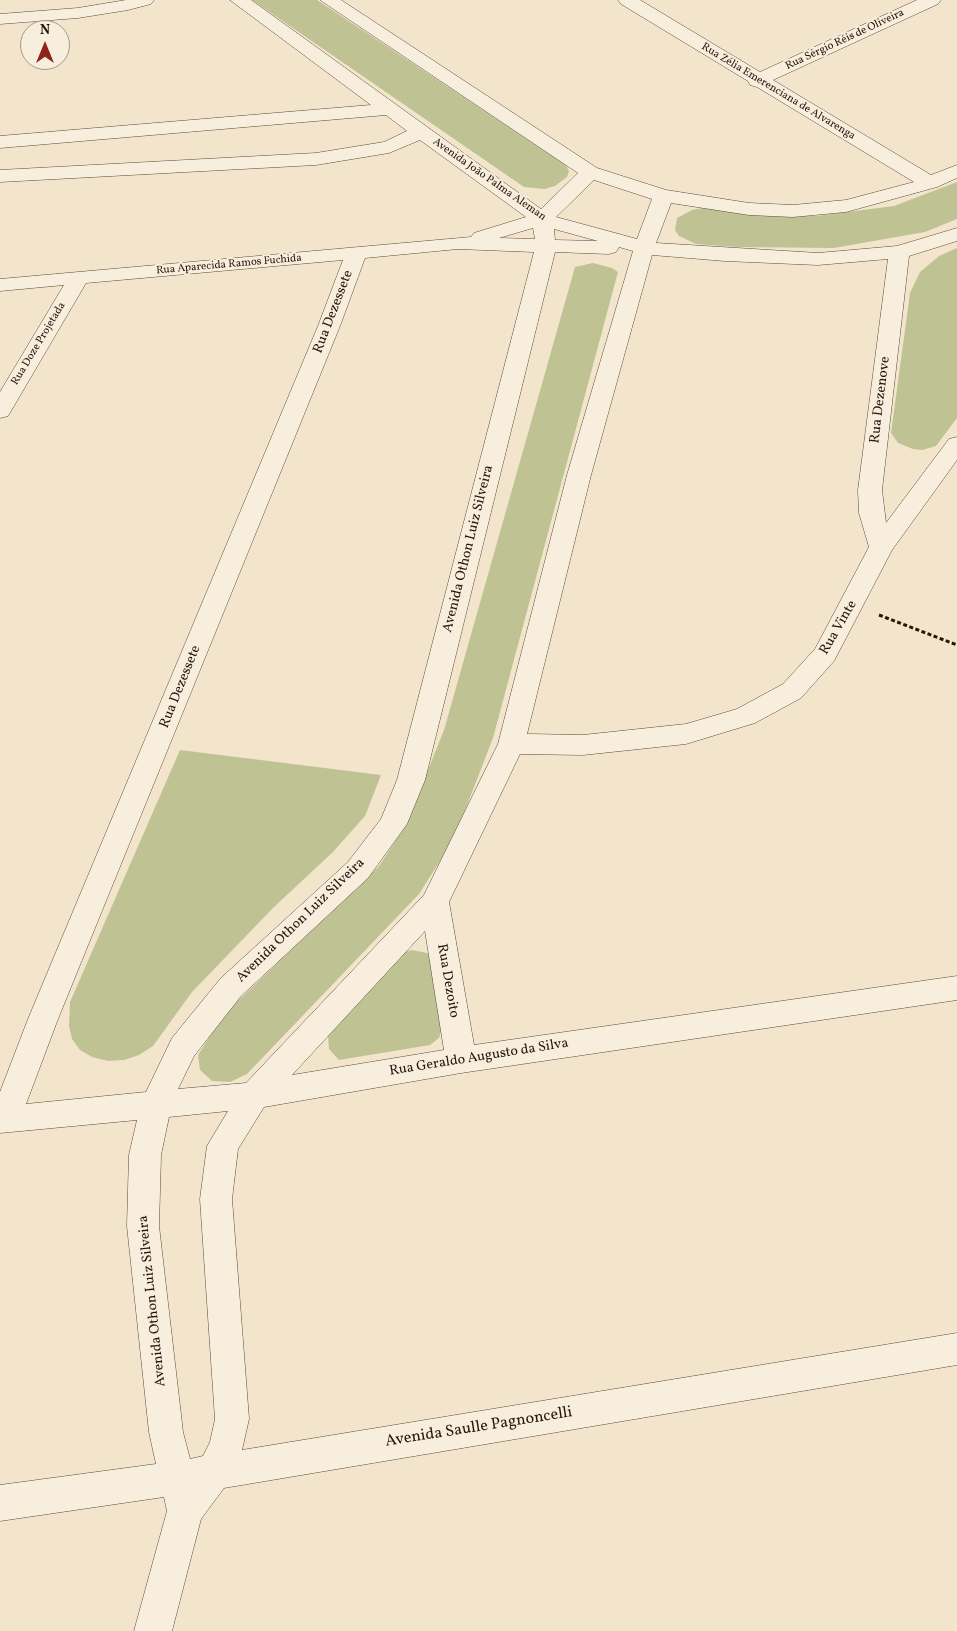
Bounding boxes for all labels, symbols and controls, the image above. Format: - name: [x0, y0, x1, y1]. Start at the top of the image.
- street label: Rua Sérgio Réis de Oliveira: [783, 7, 907, 73]
- north arrow: [20, 20, 70, 70]
- text: N: [40, 21, 50, 40]
- street label: Rua Zélia Emerenciana de Alvarenga: [699, 41, 857, 143]
- street label: Avenida João Palma Aleman: [430, 136, 548, 224]
- street label: Rua Aparecida Ramos Fuchida: [156, 252, 302, 278]
- street label: Rua Dezessete: [310, 268, 358, 356]
- street label: Rua Doze Projetada: [9, 300, 69, 388]
- street label: Rua Dezenove: [867, 356, 895, 444]
- street label: Avenida Othon Luiz Silveira: [440, 463, 498, 635]
- street label: Rua Vinte: [817, 598, 861, 658]
- street label: Rua Dezessete: [157, 643, 205, 731]
- street label: Avenida Othon Luiz Silveira: [233, 855, 369, 987]
- street label: Rua Dezoito: [432, 943, 462, 1019]
- street label: Rua Geraldo Augusto da Silva: [388, 1036, 570, 1080]
- street label: Avenida Othon Luiz Silveira: [136, 1215, 170, 1387]
- street label: Avenida Saulle Pagnoncelli: [384, 1404, 574, 1452]

